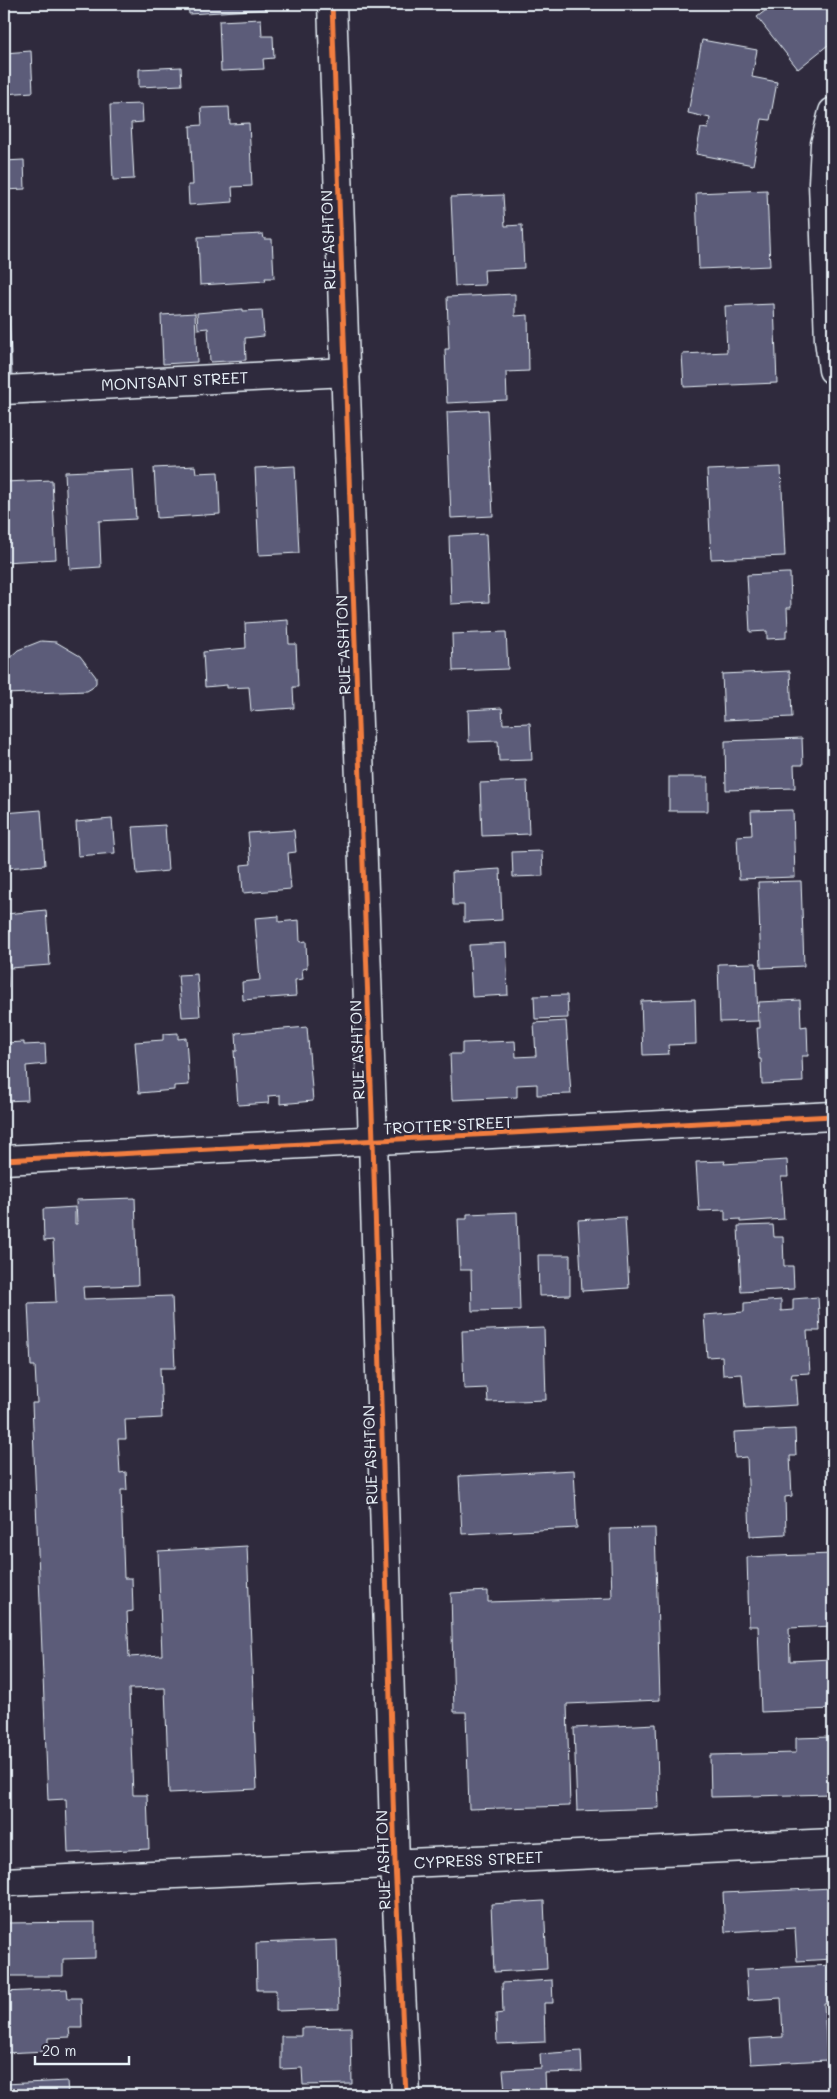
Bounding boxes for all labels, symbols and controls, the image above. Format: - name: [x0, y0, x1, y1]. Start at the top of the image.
- street label: RUE ASHTON: [315, 190, 340, 290]
- street label: MONTSANT STREET: [100, 366, 249, 395]
- street label: RUE ASHTON: [330, 595, 355, 695]
- street label: RUE ASHTON: [344, 1000, 369, 1100]
- street label: TROTTER STREET: [383, 1111, 513, 1138]
- street label: RUE ASHTON: [357, 1405, 382, 1505]
- street label: RUE ASHTON: [370, 1810, 395, 1910]
- street label: CYPRESS STREET: [413, 1846, 544, 1873]
- scale bar: [35, 2034, 129, 2066]
- text: 20 m: [42, 2040, 76, 2060]

